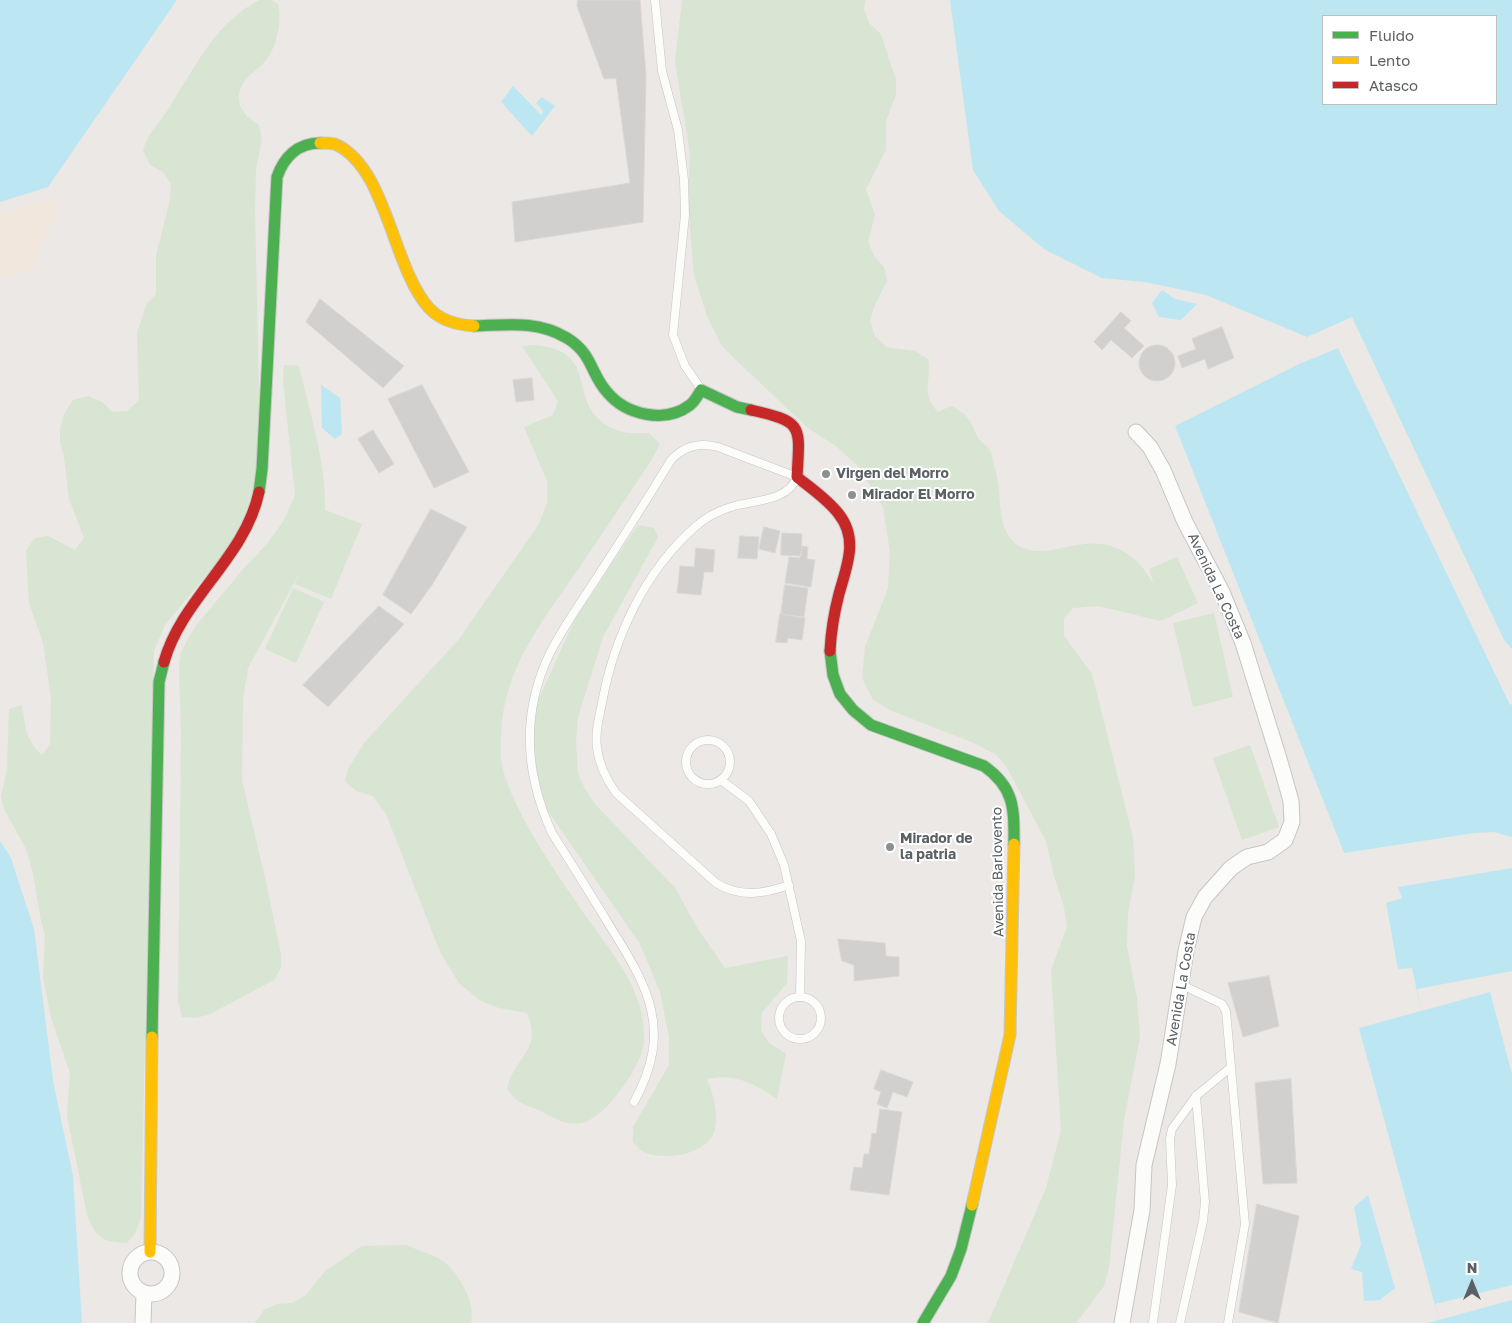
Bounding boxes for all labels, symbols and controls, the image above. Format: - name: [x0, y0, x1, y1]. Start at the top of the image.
- legend: [1322, 15, 1497, 105]
- text: Fluido: [1369, 26, 1414, 44]
- text: Lento: [1369, 51, 1410, 69]
- text: Atasco: [1369, 76, 1418, 94]
- place label: Virgen del Morro: [836, 466, 949, 482]
- marker: Virgen del Morro: [820, 468, 832, 480]
- place label: Mirador El Morro: [862, 487, 975, 503]
- marker: Mirador El Morro: [846, 489, 858, 501]
- street label: Avenida La Costa: [1184, 530, 1248, 642]
- street label: Avenida Barlovento: [988, 807, 1008, 937]
- place label: Mirador de la patria: [900, 831, 973, 864]
- marker: Mirador de la patria: [884, 841, 896, 853]
- street label: Avenida La Costa: [1163, 931, 1199, 1047]
- north arrow: [1447, 1258, 1497, 1308]
- text: N: [1467, 1259, 1477, 1276]

